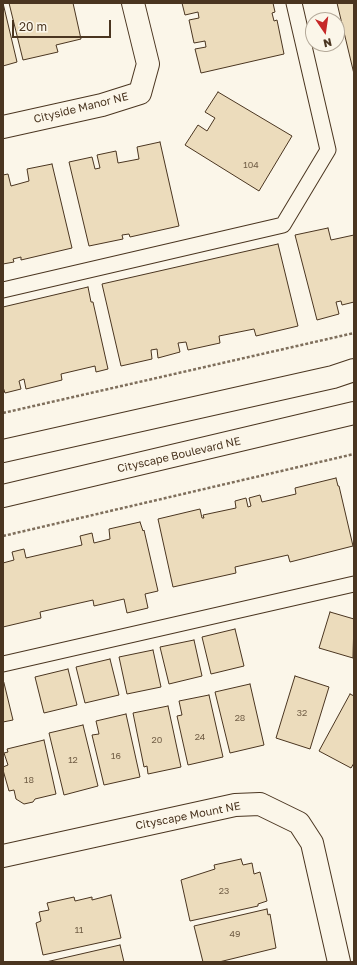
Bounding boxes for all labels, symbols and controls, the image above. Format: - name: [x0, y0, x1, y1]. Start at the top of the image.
- scale bar: [14, 12, 113, 38]
- north arrow: [305, 12, 345, 52]
- text: 20 m: [19, 19, 47, 34]
- text: N: [322, 36, 333, 50]
- street label: Cityside Manor NE: [32, 90, 130, 126]
- house number: 104: [243, 160, 259, 170]
- street label: Cityscape Boulevard NE: [116, 434, 242, 476]
- house number: 32: [297, 708, 307, 718]
- house number: 28: [235, 713, 245, 723]
- house number: 24: [195, 732, 205, 742]
- house number: 20: [152, 735, 162, 745]
- house number: 16: [111, 751, 121, 761]
- house number: 12: [68, 755, 78, 765]
- house number: 18: [24, 775, 34, 785]
- street label: Cityscape Mount NE: [134, 799, 242, 833]
- house number: 23: [219, 886, 229, 896]
- house number: 11: [75, 925, 83, 935]
- house number: 49: [230, 929, 240, 939]

